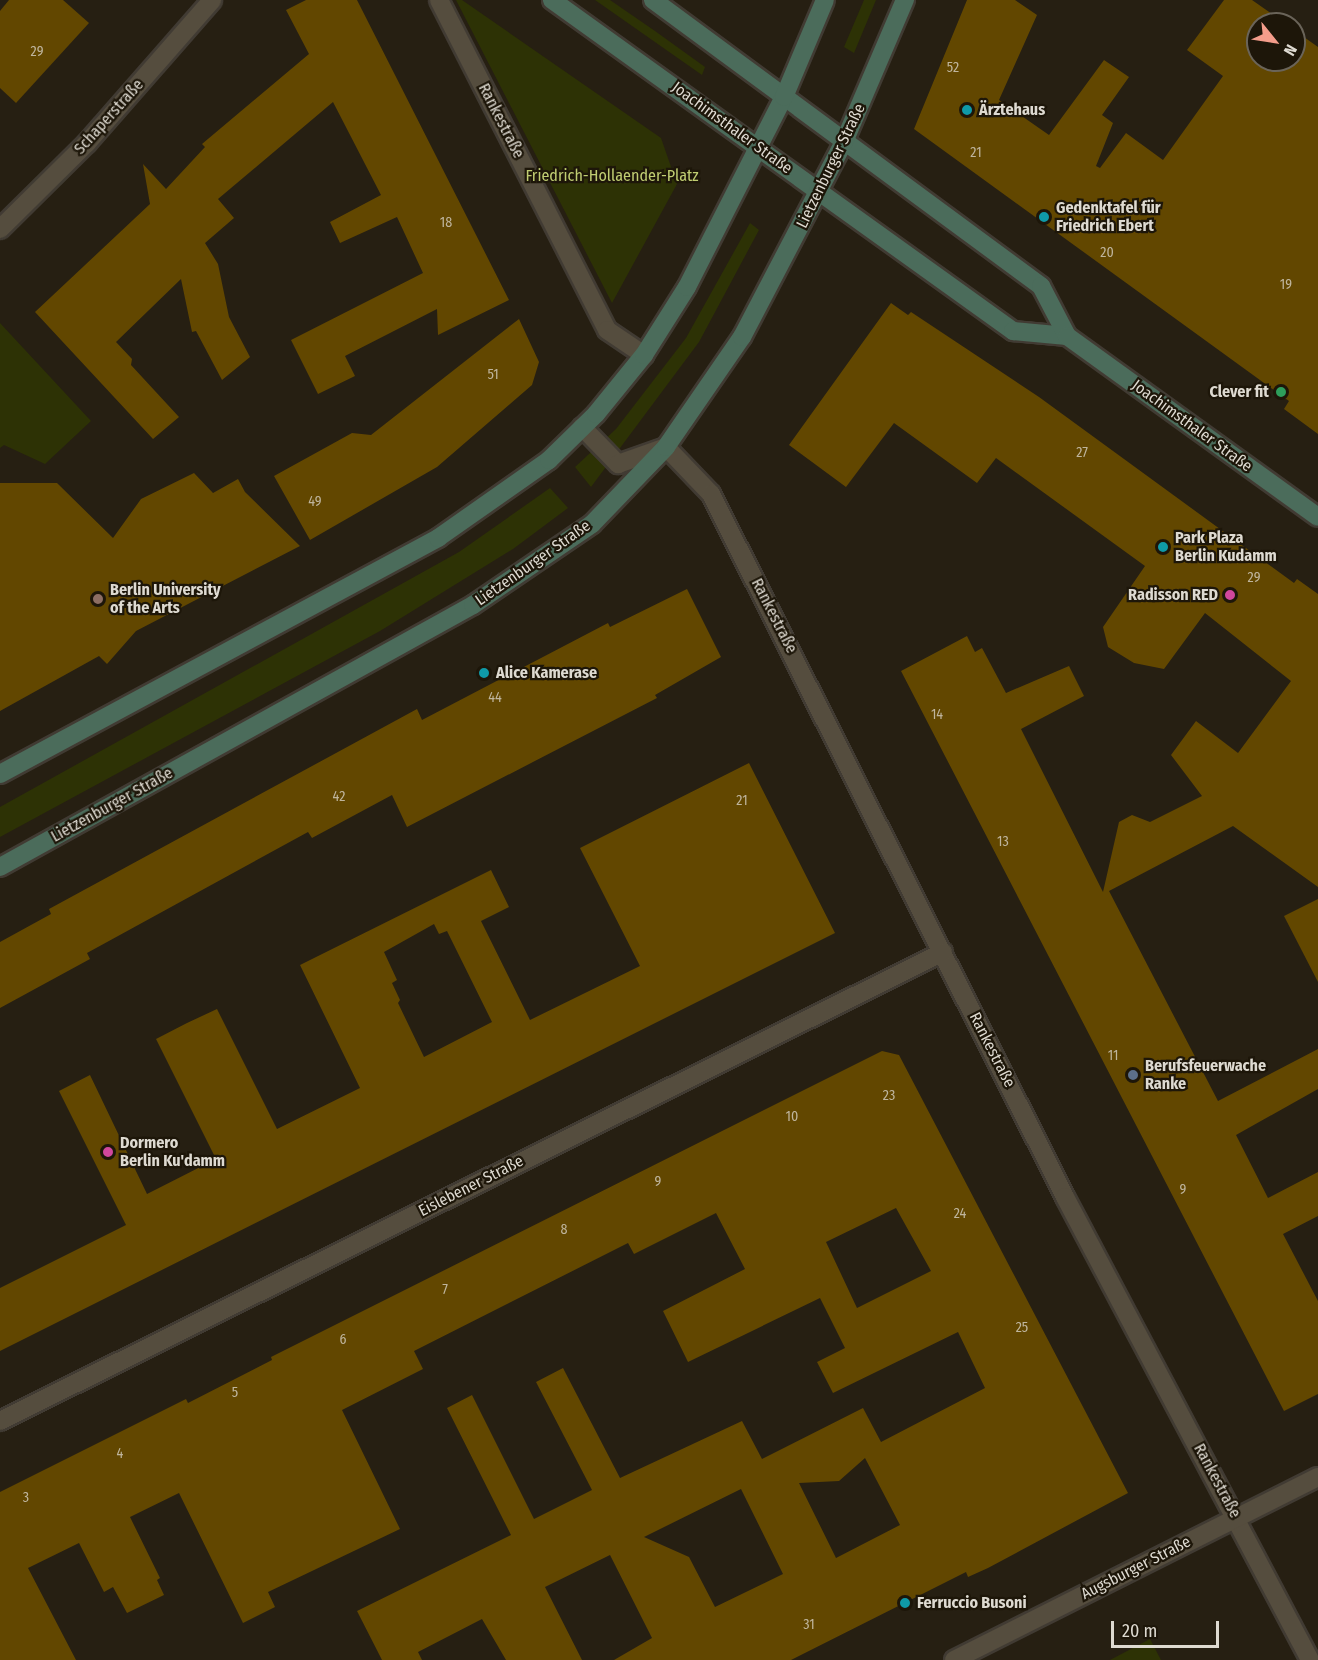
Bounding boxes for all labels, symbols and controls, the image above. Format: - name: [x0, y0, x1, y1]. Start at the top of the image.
- north arrow: [1246, 12, 1306, 72]
- text: N: [1280, 41, 1301, 59]
- house number: 29: [31, 44, 43, 60]
- house number: 52: [947, 60, 959, 76]
- street label: Schaperstraße: [70, 76, 148, 158]
- street label: Joachimsthaler Straße: [668, 78, 796, 178]
- street label: Rankestraße: [474, 80, 528, 162]
- place label: Ärztehaus: [979, 100, 1045, 120]
- street label: Lietzenburger Straße: [793, 101, 869, 231]
- marker: Ärztehaus: [960, 103, 974, 117]
- house number: 21: [970, 145, 982, 161]
- park label: Friedrich-Hollaender-Platz: [525, 166, 699, 186]
- place label: Gedenktafel für Friedrich Ebert: [1056, 198, 1161, 236]
- marker: Gedenktafel für Friedrich Ebert: [1037, 210, 1051, 224]
- house number: 18: [440, 215, 452, 231]
- house number: 20: [1100, 245, 1114, 261]
- house number: 19: [1280, 277, 1292, 293]
- house number: 51: [487, 367, 499, 383]
- street label: Joachimsthaler Straße: [1128, 376, 1256, 476]
- place label: Clever fit: [1209, 382, 1269, 402]
- marker: Clever fit: [1274, 385, 1288, 399]
- house number: 27: [1076, 445, 1088, 461]
- house number: 49: [308, 494, 322, 510]
- street label: Lietzenburger Straße: [472, 516, 594, 610]
- place label: Park Plaza Berlin Kudamm: [1175, 528, 1277, 566]
- marker: Park Plaza Berlin Kudamm: [1156, 540, 1170, 554]
- house number: 29: [1248, 570, 1260, 586]
- street label: Rankestraße: [747, 575, 801, 657]
- place label: Berlin University of the Arts: [110, 580, 221, 618]
- place label: Radisson RED: [1128, 585, 1218, 605]
- marker: Radisson RED: [1223, 588, 1237, 602]
- marker: Berlin University of the Arts: [91, 592, 105, 606]
- place label: Alice Kamerase: [496, 663, 597, 683]
- marker: Alice Kamerase: [477, 666, 491, 680]
- house number: 44: [488, 690, 502, 706]
- house number: 14: [931, 707, 943, 723]
- street label: Lietzenburger Straße: [48, 764, 176, 846]
- house number: 42: [333, 789, 345, 805]
- house number: 21: [736, 793, 748, 809]
- house number: 13: [997, 834, 1009, 850]
- street label: Rankestraße: [965, 1009, 1019, 1091]
- house number: 11: [1108, 1048, 1118, 1064]
- place label: Berufsfeuerwache Ranke: [1145, 1056, 1266, 1094]
- marker: Berufsfeuerwache Ranke: [1126, 1068, 1140, 1082]
- house number: 23: [883, 1088, 895, 1104]
- house number: 10: [786, 1109, 798, 1125]
- place label: Dormero Berlin Ku'damm: [120, 1133, 225, 1171]
- marker: Dormero Berlin Ku'damm: [101, 1145, 115, 1159]
- street label: Eislebener Straße: [415, 1151, 527, 1221]
- house number: 9: [655, 1174, 661, 1190]
- house number: 9: [1180, 1182, 1186, 1198]
- house number: 24: [954, 1206, 966, 1222]
- house number: 8: [561, 1222, 567, 1238]
- house number: 7: [442, 1282, 448, 1298]
- house number: 25: [1016, 1320, 1028, 1336]
- house number: 6: [340, 1332, 346, 1348]
- house number: 5: [232, 1385, 238, 1401]
- street label: Rankestraße: [1189, 1441, 1245, 1521]
- house number: 4: [117, 1446, 123, 1462]
- house number: 3: [23, 1490, 29, 1506]
- street label: Augsburger Straße: [1078, 1532, 1194, 1604]
- place label: Ferruccio Busoni: [917, 1593, 1027, 1613]
- marker: Ferruccio Busoni: [898, 1596, 912, 1610]
- scale bar: [1114, 1609, 1222, 1647]
- house number: 31: [803, 1617, 815, 1633]
- text: 20 m: [1122, 1620, 1157, 1642]

